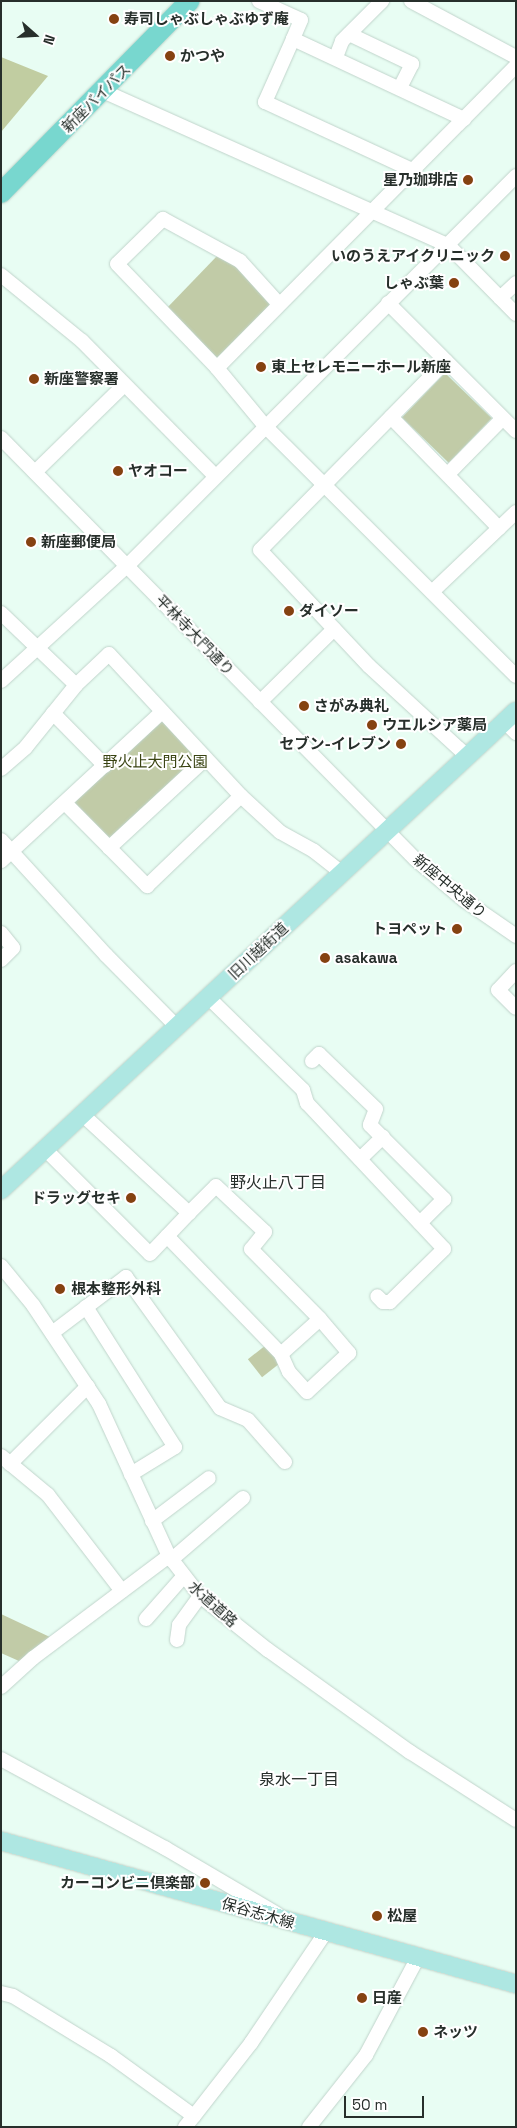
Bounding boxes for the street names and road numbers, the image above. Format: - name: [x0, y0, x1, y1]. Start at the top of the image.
- street label: 新座バイパス: [58, 60, 134, 136]
- street label: 平林寺大門通り: [152, 591, 238, 679]
- street label: 新座中央通り: [410, 850, 490, 922]
- street label: 旧川越街道: [224, 919, 292, 983]
- street label: 水道道路: [185, 1577, 241, 1631]
- street label: 保谷志木線: [219, 1894, 297, 1932]

